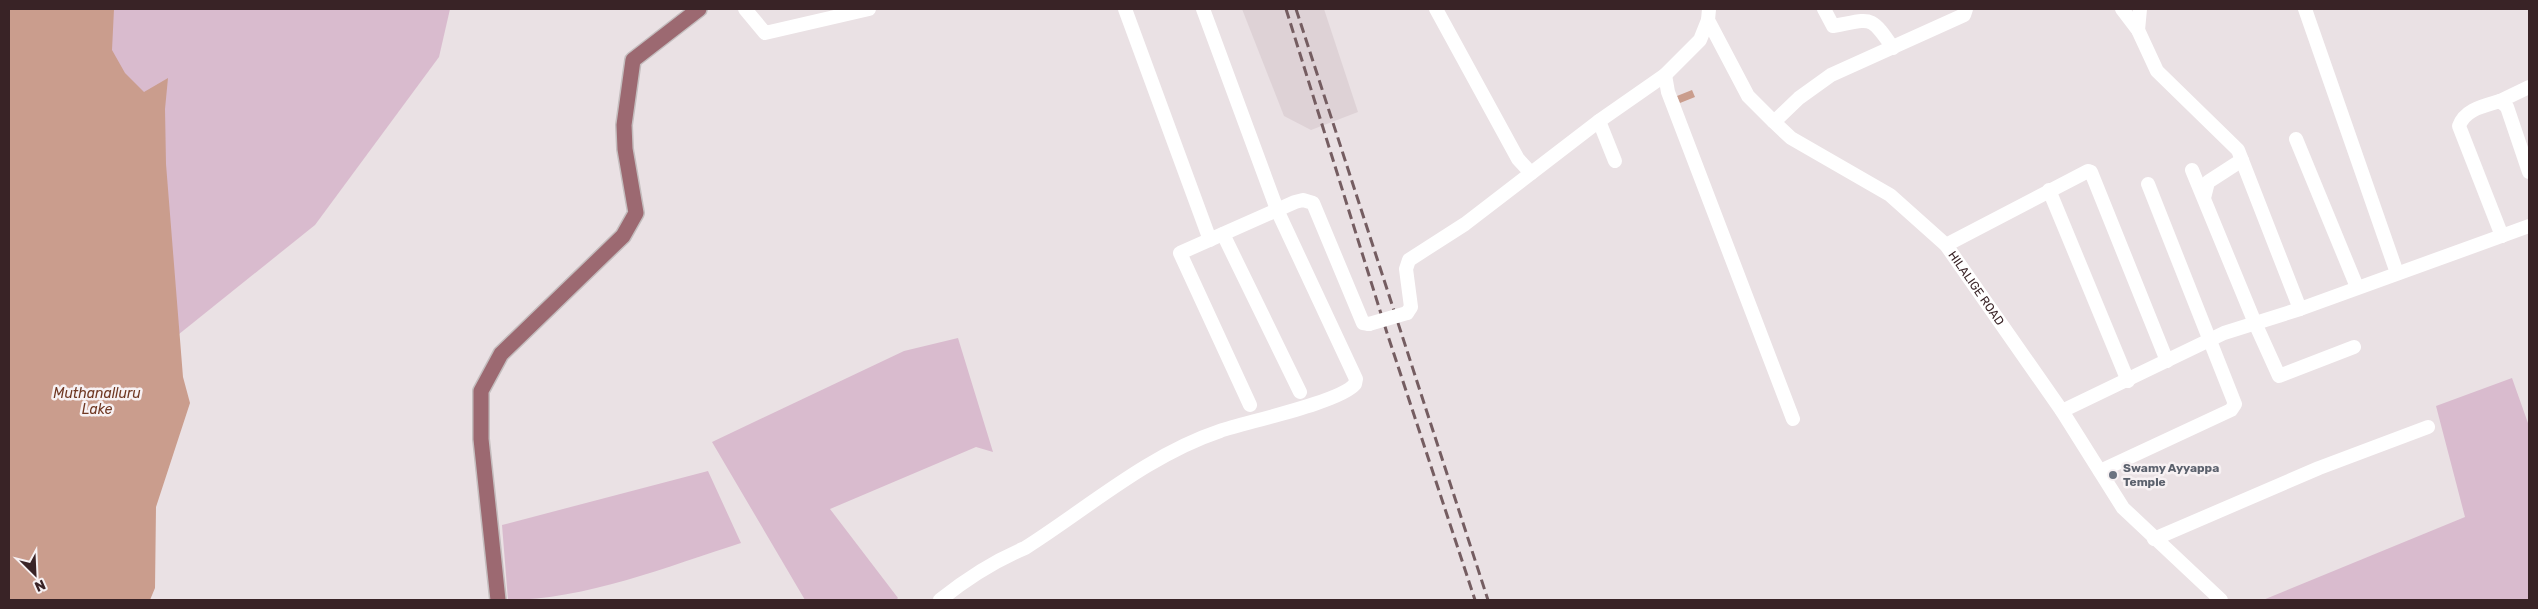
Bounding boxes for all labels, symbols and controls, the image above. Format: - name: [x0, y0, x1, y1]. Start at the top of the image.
- street label: HILALIGE ROAD: [1945, 248, 2007, 328]
- water label: Muthanalluru Lake: [53, 385, 141, 418]
- place label: Swamy Ayyappa Temple: [2123, 461, 2219, 489]
- marker: Swamy Ayyappa Temple: [2107, 469, 2119, 481]
- north arrow: [10, 549, 60, 599]
- text: N: [32, 576, 48, 595]

